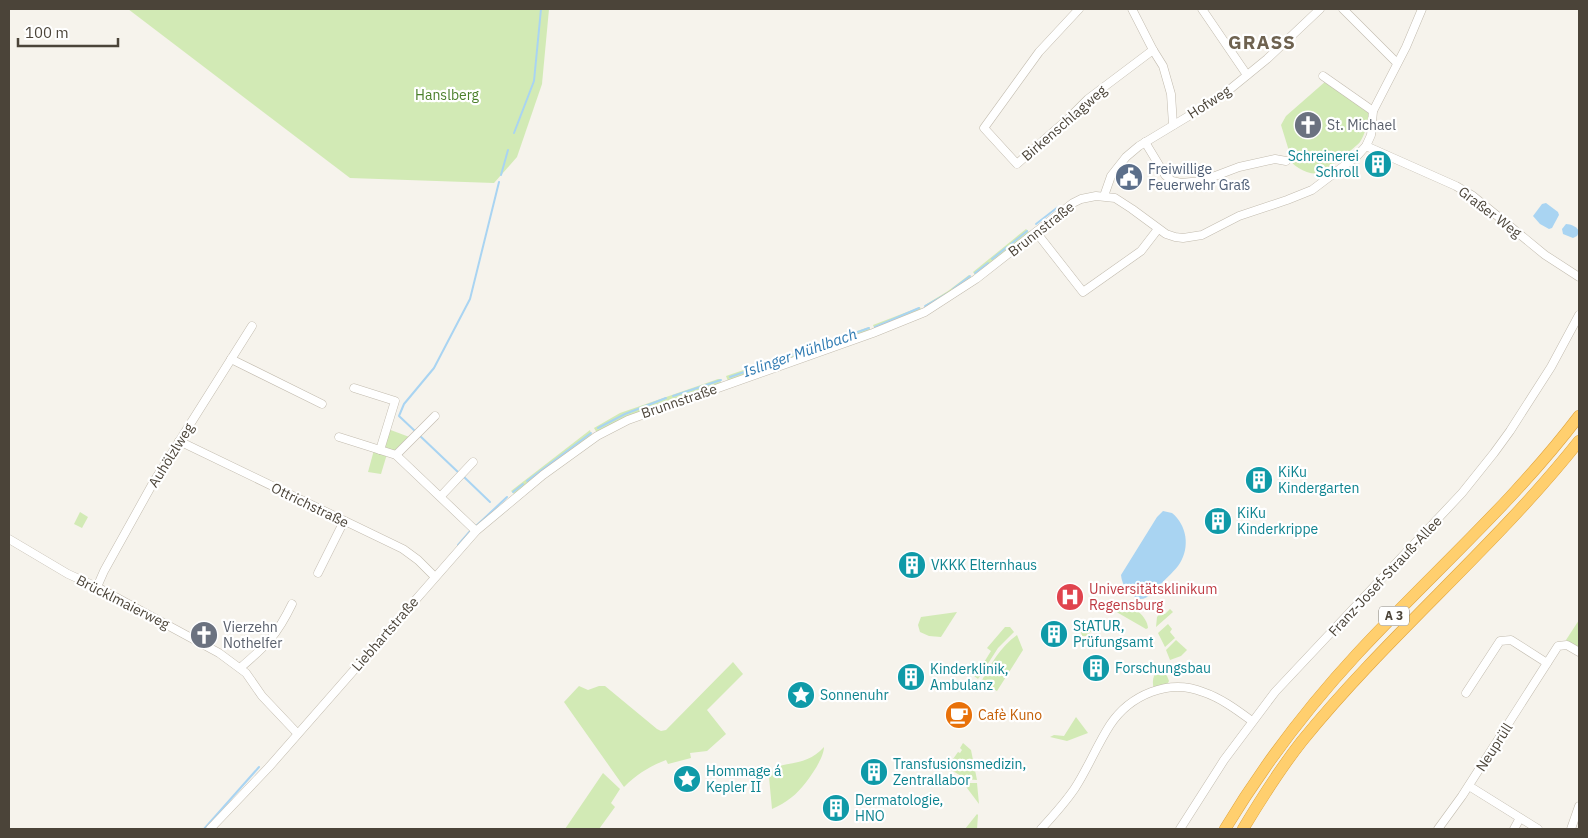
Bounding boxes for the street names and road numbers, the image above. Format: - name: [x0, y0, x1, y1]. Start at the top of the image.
- street label: Birkenschlagweg: [1018, 81, 1111, 165]
- street label: Hofweg: [1184, 81, 1235, 123]
- street label: Graßer Weg: [1455, 182, 1526, 242]
- street label: Brunnstraße: [1004, 197, 1078, 260]
- street label: Brunnstraße: [639, 380, 720, 422]
- street label: Auhölzlweg: [144, 419, 198, 491]
- street label: Ottrichstraße: [268, 478, 352, 532]
- street label: Franz-Josef-Strauß-Allee: [1324, 512, 1446, 640]
- street label: Brücklmaierweg: [73, 571, 173, 634]
- street label: Liebhartstraße: [348, 593, 422, 675]
- road number: A 3: [1379, 606, 1409, 626]
- street label: Neuprüll: [1472, 719, 1516, 775]

